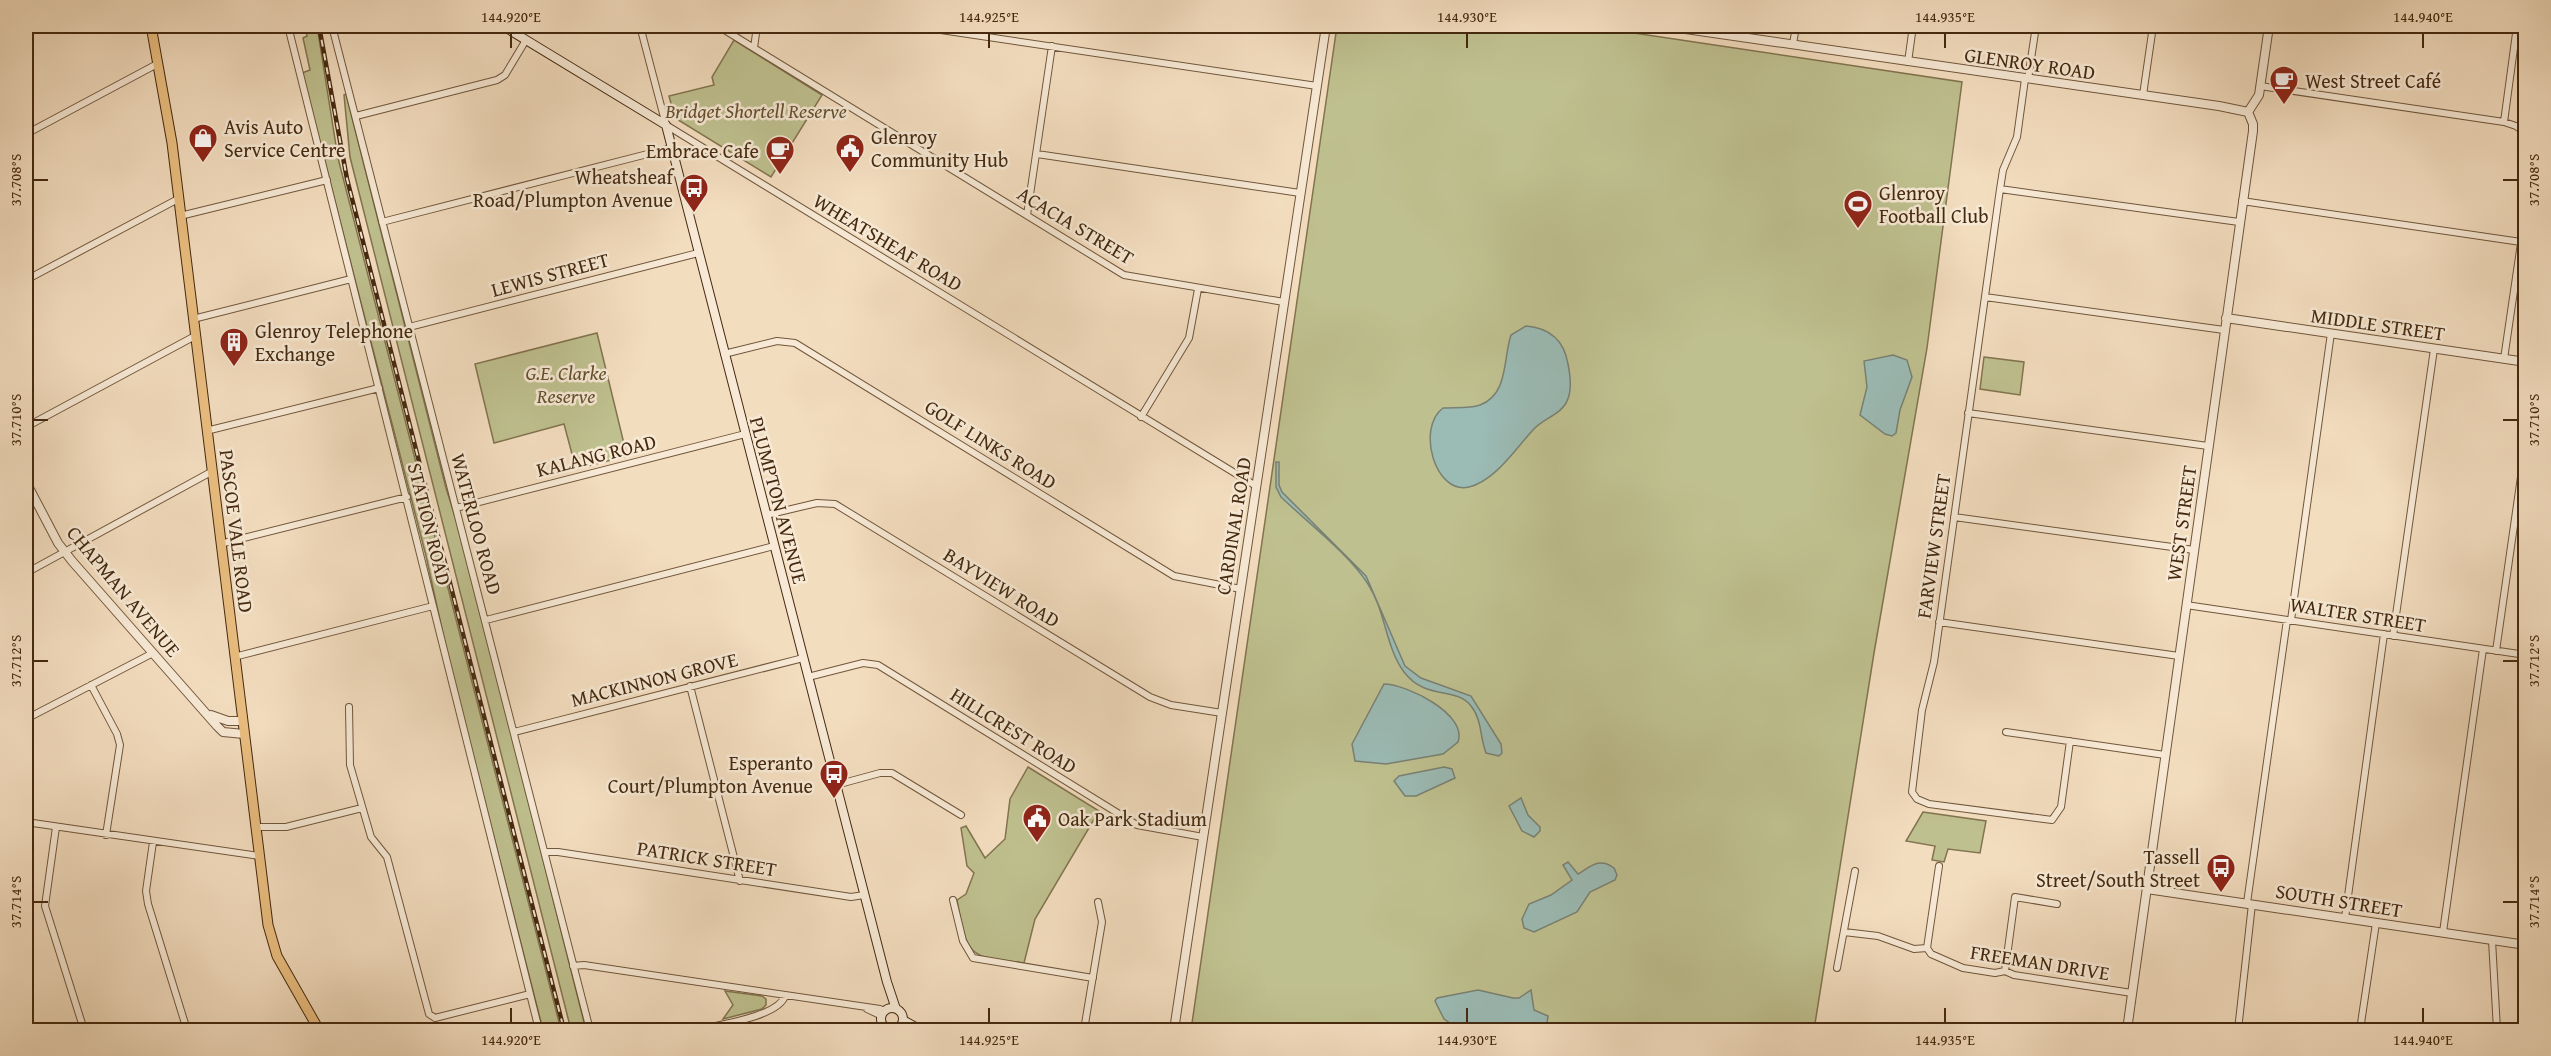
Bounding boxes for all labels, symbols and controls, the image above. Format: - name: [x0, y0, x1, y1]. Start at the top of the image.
- text: 144.920°E: [481, 6, 541, 27]
- text: 144.925°E: [959, 6, 1019, 27]
- text: 144.930°E: [1437, 6, 1497, 27]
- text: 144.935°E: [1915, 6, 1975, 27]
- text: 144.940°E: [2393, 6, 2453, 27]
- street label: GLENROY ROAD: [1963, 39, 2097, 87]
- cafe icon: West Street Café: [2268, 64, 2300, 106]
- place label: West Street Café: [2305, 66, 2441, 95]
- park label: Bridget Shortell Reserve: [664, 96, 847, 125]
- place label: Avis Auto Service Centre: [224, 112, 346, 164]
- shop icon: Avis Auto Service Centre: [187, 122, 219, 164]
- place label: Glenroy Community Hub: [871, 122, 1008, 174]
- public building icon: Glenroy Community Hub: [834, 132, 866, 174]
- cafe icon: Embrace Cafe: [764, 134, 796, 176]
- place label: Embrace Cafe: [646, 136, 759, 165]
- text: 37.708°S: [5, 154, 26, 206]
- text: 37.708°S: [2523, 154, 2544, 206]
- place label: Wheatsheaf Road/Plumpton Avenue: [473, 162, 676, 214]
- bus stop icon: Wheatsheaf Road/Plumpton Avenue: [678, 172, 710, 214]
- place label: Glenroy Football Club: [1879, 178, 1989, 230]
- street label: ACACIA STREET: [1012, 179, 1140, 271]
- street label: WHEATSHEAF ROAD: [808, 186, 968, 298]
- sports icon: Glenroy Football Club: [1842, 188, 1874, 230]
- street label: LEWIS STREET: [488, 244, 612, 304]
- street label: MIDDLE STREET: [2309, 300, 2447, 348]
- place label: Glenroy Telephone Exchange: [255, 316, 413, 368]
- building icon: Glenroy Telephone Exchange: [218, 326, 250, 368]
- park label: G.E. Clarke Reserve: [525, 358, 607, 410]
- street label: GOLF LINKS ROAD: [920, 392, 1062, 496]
- text: 37.710°S: [5, 394, 26, 446]
- text: 37.710°S: [2523, 394, 2544, 446]
- street label: PLUMPTON AVENUE: [743, 413, 815, 587]
- street label: KALANG ROAD: [533, 426, 659, 484]
- street label: PASCOE VALE ROAD: [213, 448, 261, 614]
- street label: WATERLOO ROAD: [444, 450, 510, 598]
- street label: CARDINAL ROAD: [1208, 455, 1258, 597]
- street label: STATION ROAD: [401, 460, 459, 588]
- street label: WEST STREET: [2159, 463, 2203, 583]
- street label: FARVIEW STREET: [1908, 472, 1958, 620]
- street label: CHAPMAN AVENUE: [60, 519, 188, 663]
- street label: BAYVIEW ROAD: [938, 540, 1066, 634]
- street label: WALTER STREET: [2288, 589, 2428, 639]
- text: 37.712°S: [5, 635, 26, 687]
- text: 37.712°S: [2523, 635, 2544, 687]
- street label: MACKINNON GROVE: [568, 644, 740, 714]
- street label: HILLCREST ROAD: [945, 680, 1083, 780]
- place label: Esperanto Court/Plumpton Avenue: [608, 748, 813, 800]
- bus stop icon: Esperanto Court/Plumpton Avenue: [818, 758, 850, 800]
- public building icon: Oak Park Stadium: [1021, 802, 1053, 844]
- place label: Oak Park Stadium: [1058, 804, 1208, 833]
- street label: PATRICK STREET: [635, 833, 779, 883]
- place label: Tassell Street/South Street: [2036, 842, 2200, 894]
- bus stop icon: Tassell Street/South Street: [2205, 852, 2237, 894]
- text: 37.714°S: [5, 876, 26, 928]
- street label: SOUTH STREET: [2274, 876, 2404, 924]
- text: 37.714°S: [2523, 876, 2544, 928]
- street label: FREEMAN DRIVE: [1968, 937, 2112, 987]
- text: 144.920°E: [481, 1029, 541, 1050]
- text: 144.925°E: [959, 1029, 1019, 1050]
- text: 144.930°E: [1437, 1029, 1497, 1050]
- text: 144.935°E: [1915, 1029, 1975, 1050]
- text: 144.940°E: [2393, 1029, 2453, 1050]

